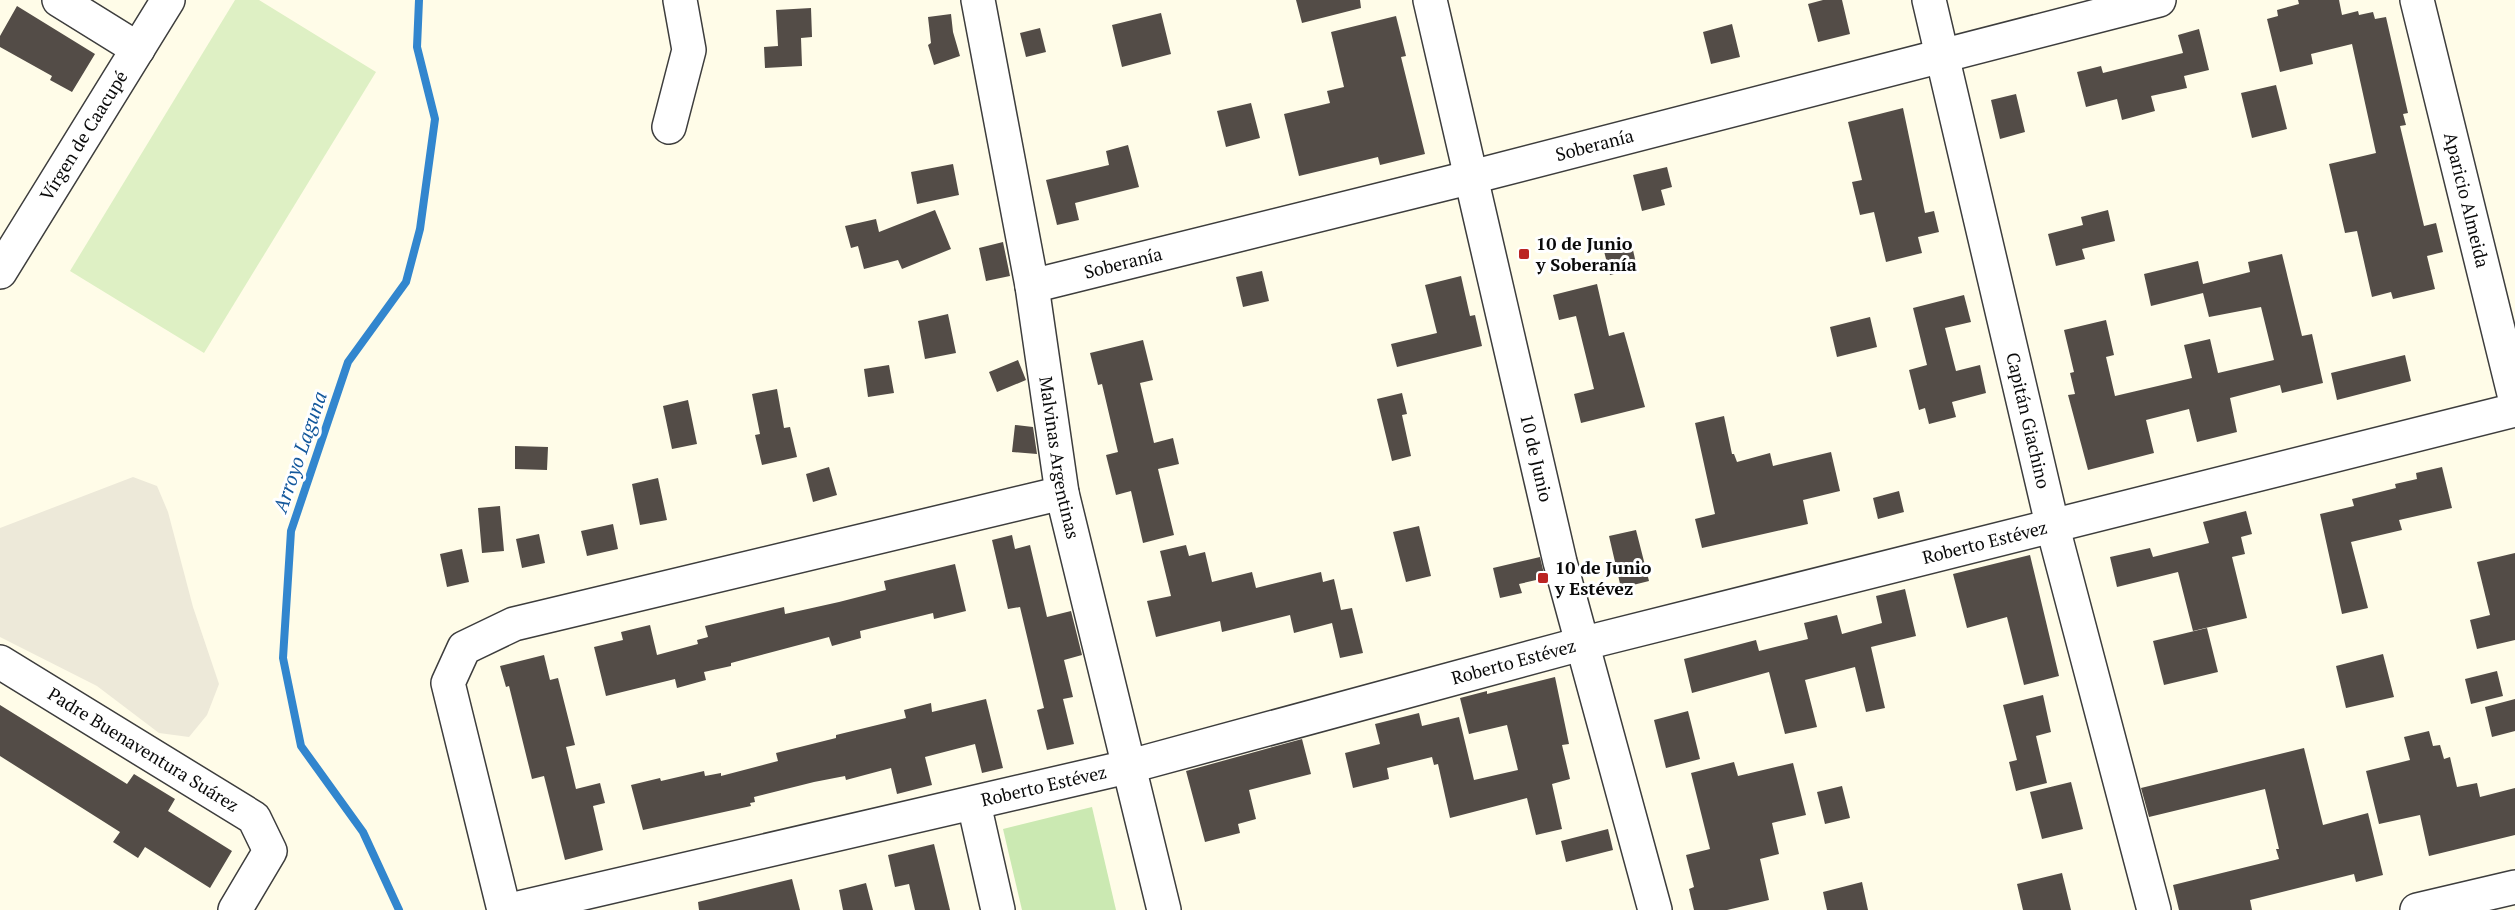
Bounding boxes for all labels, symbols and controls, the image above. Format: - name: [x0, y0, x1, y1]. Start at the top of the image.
- street label: Vírgen de Caacupé: [34, 66, 133, 205]
- street label: Soberanía: [1553, 123, 1636, 166]
- street label: Aparicio Almeida: [2439, 130, 2495, 270]
- place label: 10 de Junio y Soberanía: [1535, 231, 1637, 276]
- street label: Soberanía: [1081, 241, 1165, 284]
- marker: 10 de Junio y Soberanía: [1517, 247, 1531, 261]
- street label: Capitán Giachino: [2001, 350, 2056, 491]
- street label: Malvinas Argentinas: [1034, 375, 1086, 541]
- water label: Arroyo Laguna: [266, 388, 333, 517]
- street label: 10 de Junio: [1515, 411, 1559, 504]
- street label: Roberto Estévez: [1920, 515, 2050, 569]
- place label: 10 de Junio y Estévez: [1554, 555, 1652, 600]
- marker: 10 de Junio y Estévez: [1536, 571, 1550, 585]
- street label: Roberto Estévez: [1448, 633, 1578, 690]
- street label: Padre Buenaventura Suárez: [44, 681, 244, 817]
- street label: Roberto Estévez: [979, 759, 1109, 811]

